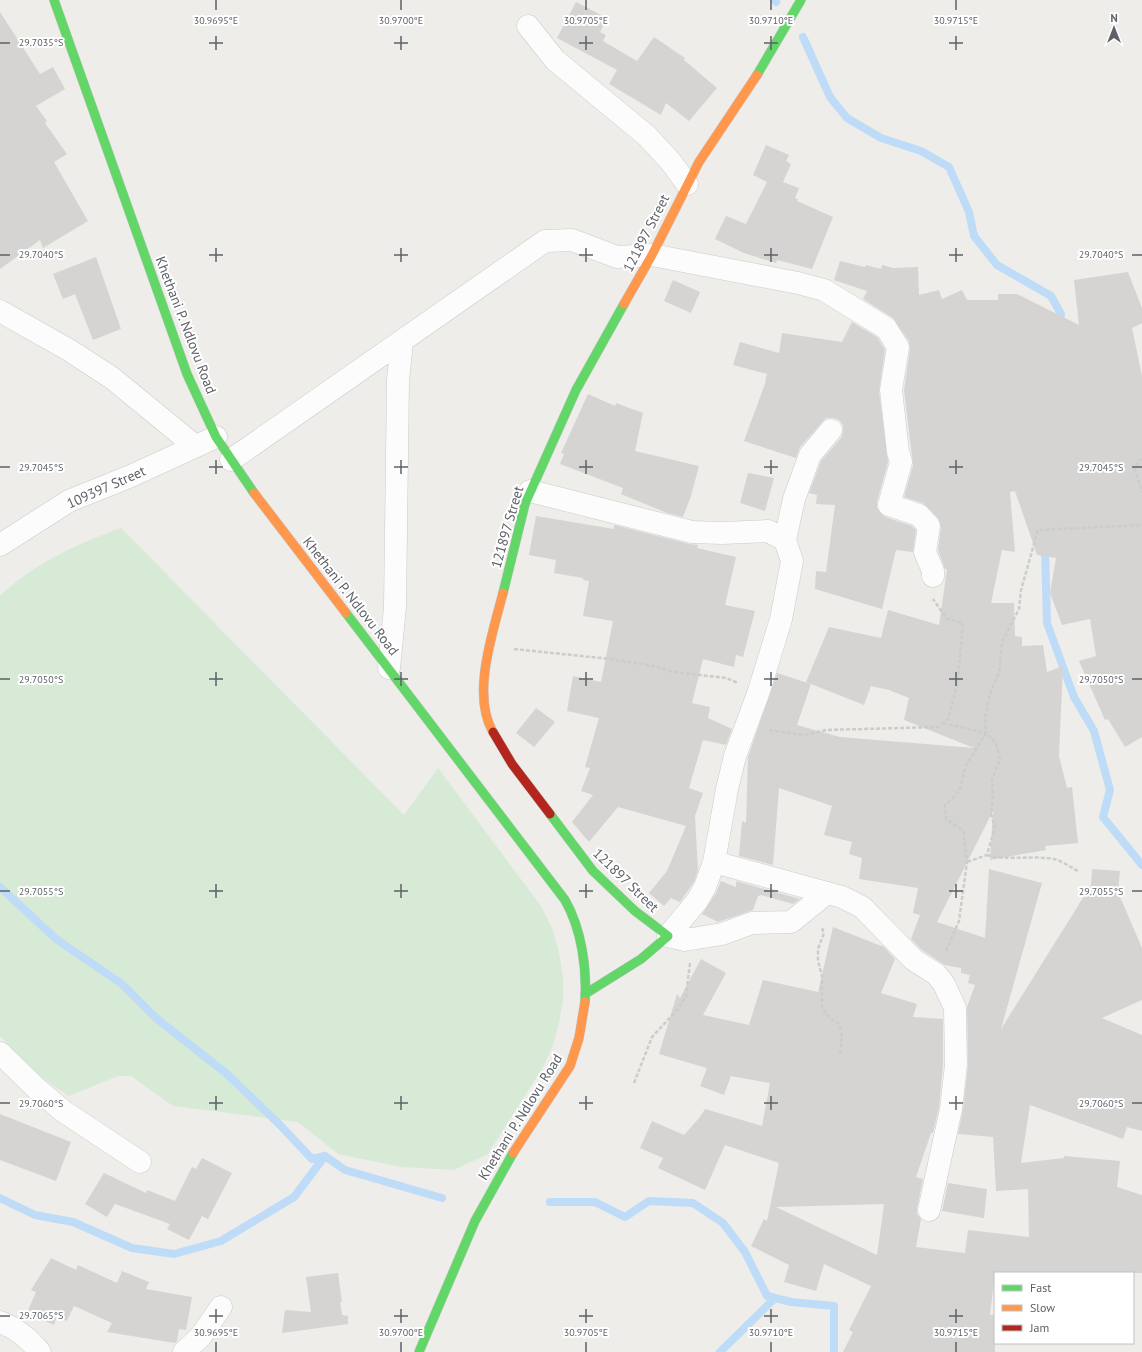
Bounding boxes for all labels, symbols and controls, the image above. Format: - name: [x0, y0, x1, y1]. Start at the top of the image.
- north arrow: [1094, 8, 1134, 48]
- text: N: [1110, 11, 1118, 25]
- text: 30.9695°E: [194, 14, 238, 27]
- text: 30.9700°E: [379, 14, 423, 27]
- text: 30.9705°E: [564, 14, 608, 27]
- text: 30.9710°E: [749, 14, 793, 27]
- text: 30.9715°E: [934, 14, 978, 27]
- text: 29.7035°S: [19, 36, 63, 49]
- street label: 121897 Street: [619, 191, 673, 275]
- text: 29.7040°S: [19, 248, 63, 261]
- text: 29.7040°S: [1079, 248, 1123, 261]
- street label: Khethani P. Ndlovu Road: [152, 254, 220, 396]
- text: 29.7045°S: [19, 461, 63, 474]
- street label: 109397 Street: [64, 461, 148, 512]
- text: 29.7045°S: [1079, 461, 1123, 474]
- street label: 121897 Street: [487, 484, 527, 570]
- street label: Khethani P. Ndlovu Road: [299, 533, 403, 659]
- text: 29.7050°S: [19, 673, 63, 686]
- text: 29.7050°S: [1079, 673, 1123, 686]
- street label: 121897 Street: [589, 844, 663, 916]
- text: 29.7055°S: [19, 885, 63, 898]
- text: 29.7055°S: [1079, 885, 1123, 898]
- street label: Khethani P. Ndlovu Road: [474, 1051, 566, 1183]
- text: 29.7060°S: [19, 1097, 63, 1110]
- text: 29.7060°S: [1079, 1097, 1123, 1110]
- legend: [994, 1272, 1134, 1344]
- text: Fast: [1030, 1280, 1051, 1295]
- text: Slow: [1030, 1300, 1055, 1315]
- text: 29.7065°S: [19, 1309, 63, 1322]
- text: Jam: [1029, 1320, 1049, 1335]
- text: 30.9695°E: [194, 1326, 238, 1339]
- text: 30.9700°E: [379, 1326, 423, 1339]
- text: 30.9705°E: [564, 1326, 608, 1339]
- text: 30.9710°E: [749, 1326, 793, 1339]
- text: 30.9715°E: [934, 1326, 978, 1339]

